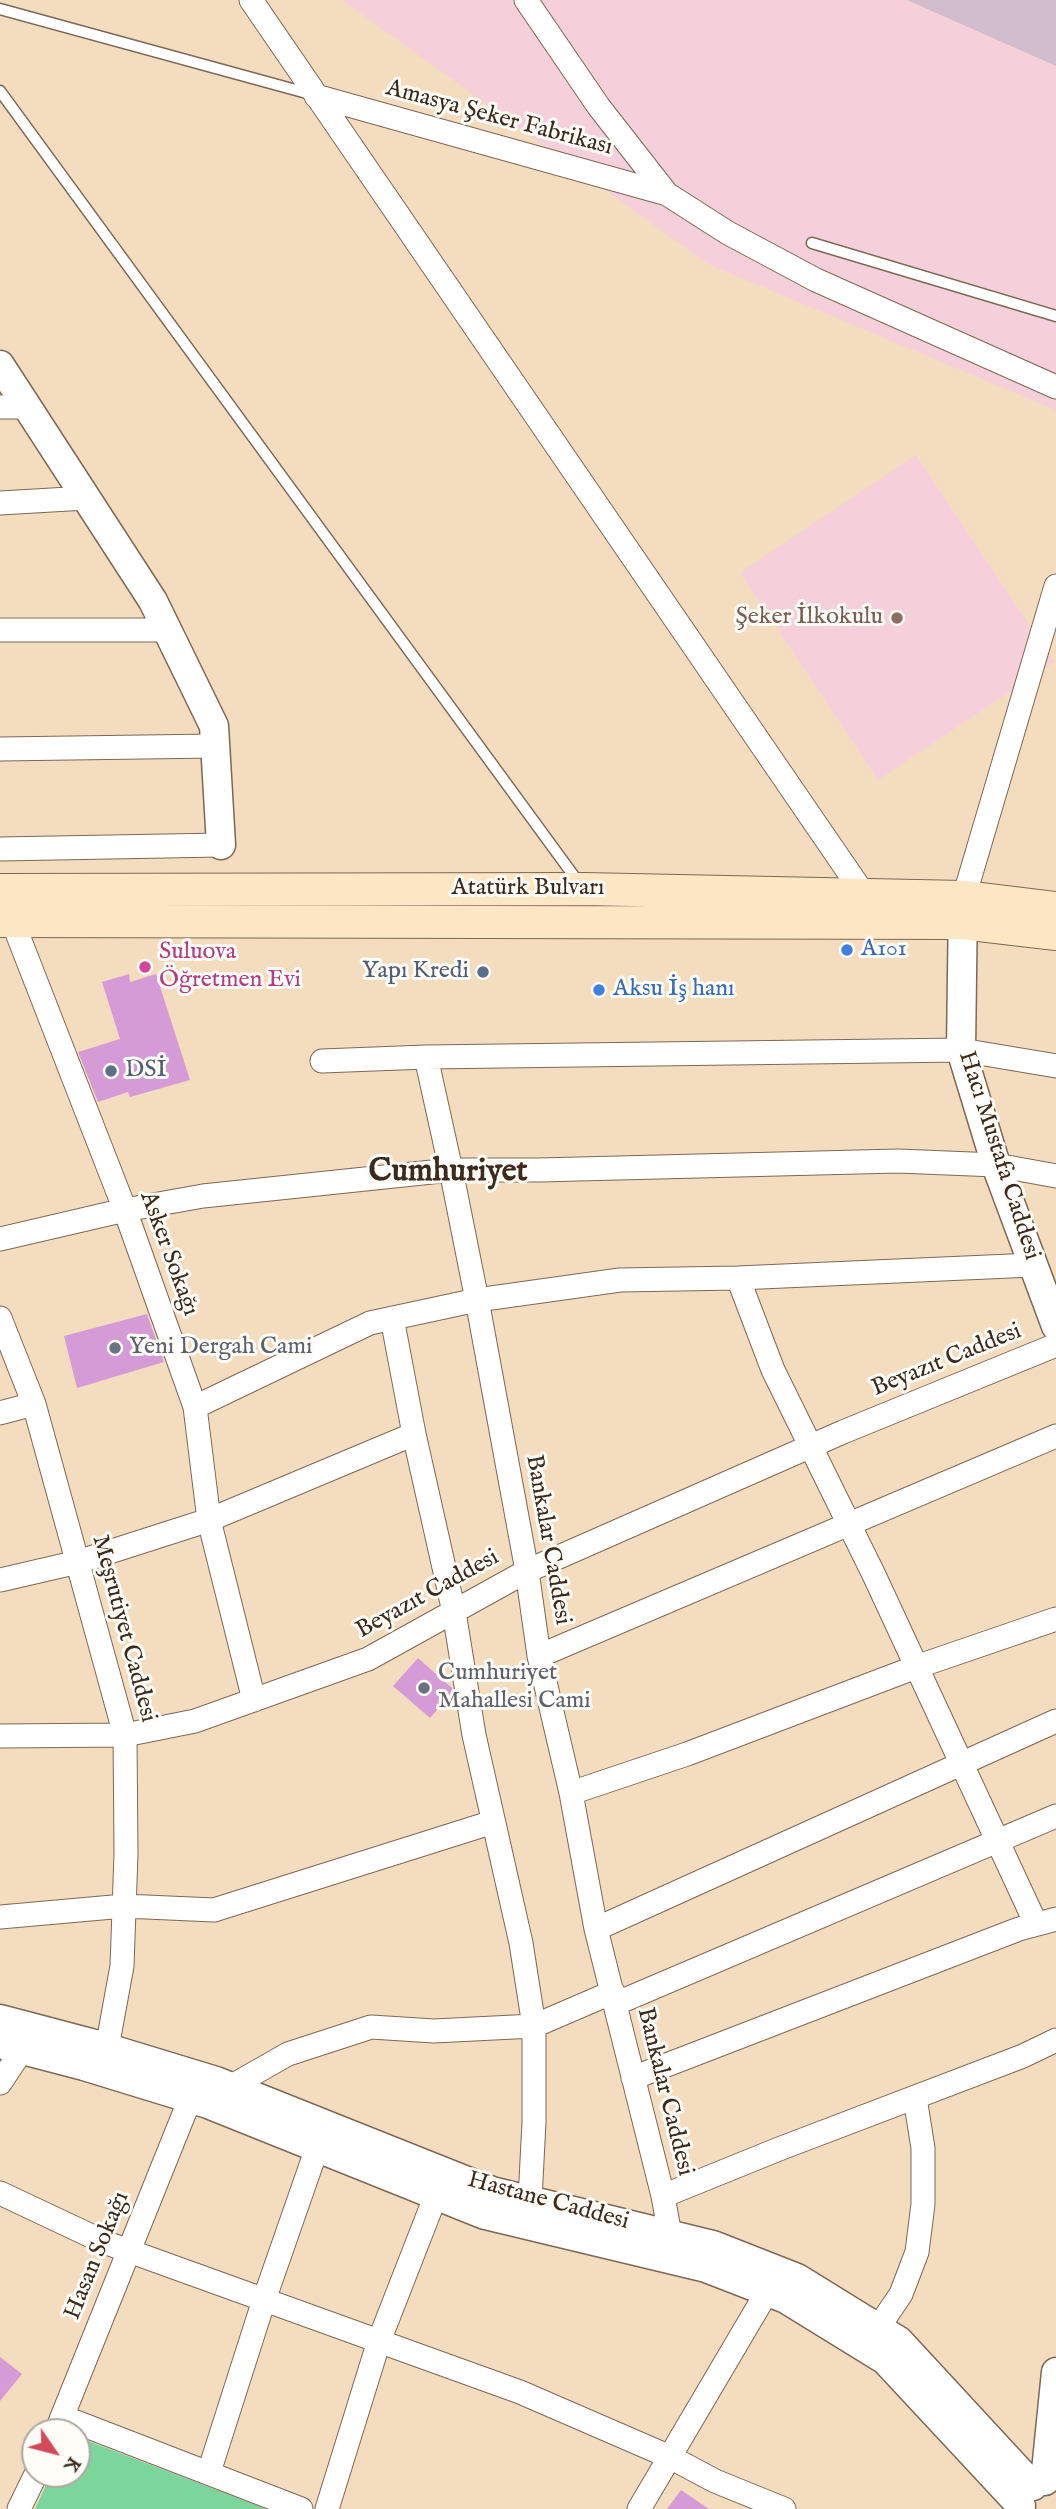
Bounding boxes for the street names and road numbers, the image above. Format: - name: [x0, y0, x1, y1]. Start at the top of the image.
- street label: Amasya Şeker Fabrikası: [383, 75, 615, 163]
- street label: Atatürk Bulvarı: [451, 875, 605, 903]
- street label: Hacı Mustafa Caddesi: [951, 1048, 1045, 1264]
- street label: Asker Sokağı: [132, 1188, 204, 1320]
- street label: Beyazıt Caddesi: [868, 1318, 1026, 1404]
- street label: Bankalar Caddesi: [518, 1453, 576, 1627]
- street label: Meşrutiyet Caddesi: [84, 1532, 162, 1726]
- street label: Beyazıt Caddesi: [352, 1544, 504, 1646]
- street label: Bankalar Caddesi: [629, 2005, 699, 2179]
- street label: Hastane Caddesi: [464, 2167, 632, 2237]
- street label: Hasan Sokağı: [59, 2188, 137, 2324]

